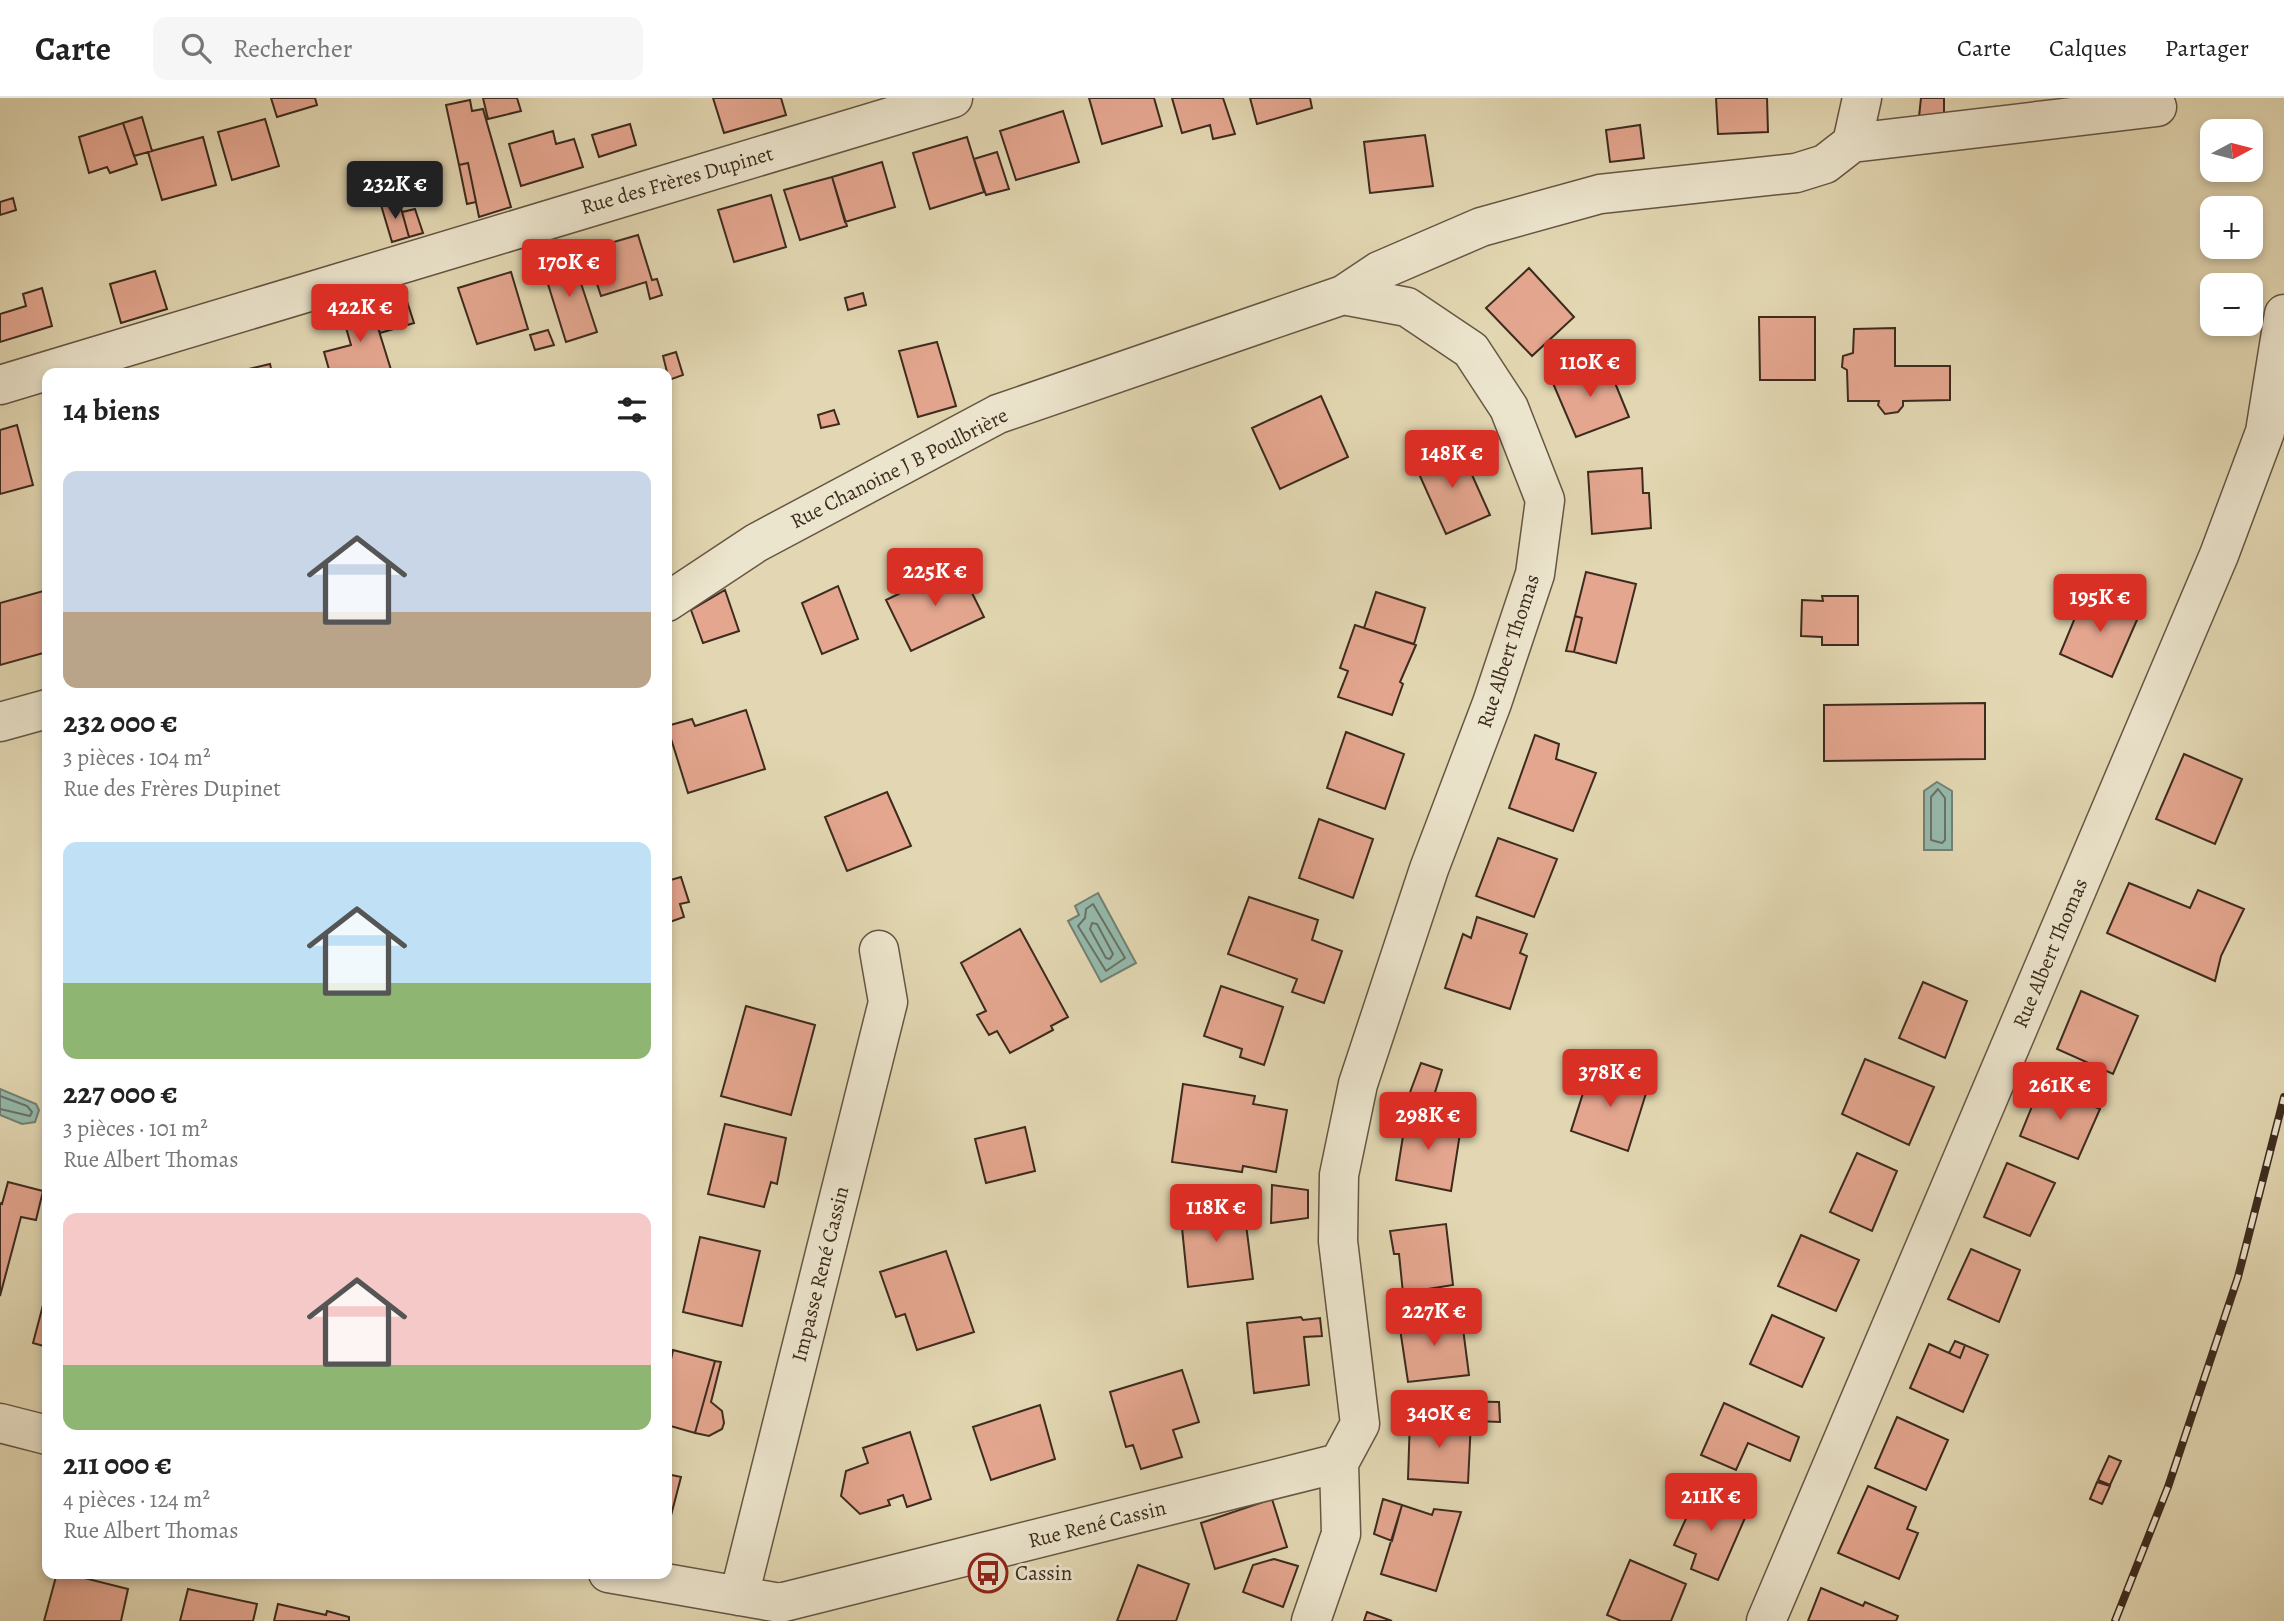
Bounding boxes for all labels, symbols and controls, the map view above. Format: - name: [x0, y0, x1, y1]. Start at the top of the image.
- search box: [153, 17, 643, 80]
- text: Carte: [35, 26, 111, 71]
- icon: search: [177, 29, 215, 67]
- text: Rechercher: [233, 31, 353, 66]
- text: Carte: [1957, 32, 2011, 64]
- text: Calques: [2049, 32, 2127, 64]
- text: Partager: [2165, 32, 2249, 64]
- north arrow: [2200, 119, 2263, 182]
- map controls: [2200, 119, 2263, 336]
- street label: Rue des Frères Dupinet: [578, 139, 776, 221]
- pin: 232K €: [338, 162, 452, 221]
- text: 232K €: [363, 168, 427, 199]
- button: +: [2200, 196, 2263, 259]
- pin: 170K €: [512, 240, 626, 299]
- text: 170K €: [538, 246, 600, 277]
- button: −: [2200, 273, 2263, 336]
- pin: 422K €: [303, 285, 417, 344]
- text: 422K €: [327, 291, 393, 322]
- pin: 110K €: [1533, 340, 1647, 399]
- text: 110K €: [1560, 346, 1620, 377]
- text: 14 biens: [63, 390, 160, 430]
- icon: filters: [613, 391, 651, 429]
- street label: Rue Chanoine J B Poulbrière: [785, 401, 1013, 535]
- pin: 148K €: [1395, 430, 1509, 490]
- text: 148K €: [1421, 437, 1483, 468]
- icon: home: [294, 517, 420, 643]
- pin: 225K €: [878, 548, 992, 608]
- text: 225K €: [903, 555, 967, 586]
- street label: Rue Albert Thomas: [1470, 570, 1546, 732]
- pin: 195K €: [2043, 574, 2157, 634]
- text: 195K €: [2069, 581, 2131, 612]
- text: 232 000 €: [63, 702, 178, 742]
- text: 3 pièces · 104 m²: [63, 742, 210, 773]
- text: Rue des Frères Dupinet: [63, 773, 281, 804]
- street label: Rue Albert Thomas: [2006, 874, 2094, 1032]
- icon: home: [294, 888, 420, 1014]
- pin: 378K €: [1553, 1049, 1667, 1109]
- text: 378K €: [1578, 1056, 1642, 1087]
- pin: 261K €: [2003, 1062, 2117, 1122]
- text: 261K €: [2029, 1069, 2091, 1100]
- text: 227 000 €: [63, 1073, 178, 1113]
- pin: 298K €: [1371, 1093, 1485, 1152]
- text: 298K €: [1395, 1099, 1461, 1130]
- text: 3 pièces · 101 m²: [63, 1113, 208, 1144]
- text: Rue Albert Thomas: [63, 1144, 239, 1175]
- street label: Impasse René Cassin: [785, 1183, 855, 1365]
- pin: 118K €: [1159, 1184, 1273, 1244]
- text: 118K €: [1186, 1191, 1246, 1222]
- icon: home: [294, 1259, 420, 1385]
- pin: 227K €: [1377, 1288, 1491, 1348]
- text: 227K €: [1402, 1295, 1466, 1326]
- pin: 340K €: [1382, 1390, 1496, 1450]
- text: 340K €: [1407, 1397, 1471, 1428]
- text: 211 000 €: [63, 1444, 172, 1484]
- pin: 211K €: [1654, 1474, 1768, 1533]
- text: 211K €: [1681, 1480, 1741, 1511]
- text: 4 pièces · 124 m²: [63, 1484, 210, 1515]
- street label: Rue René Cassin: [1025, 1493, 1169, 1555]
- text: Rue Albert Thomas: [63, 1515, 239, 1546]
- bus stop icon: Cassin: [967, 1552, 1009, 1594]
- place label: Cassin: [1015, 1559, 1072, 1587]

